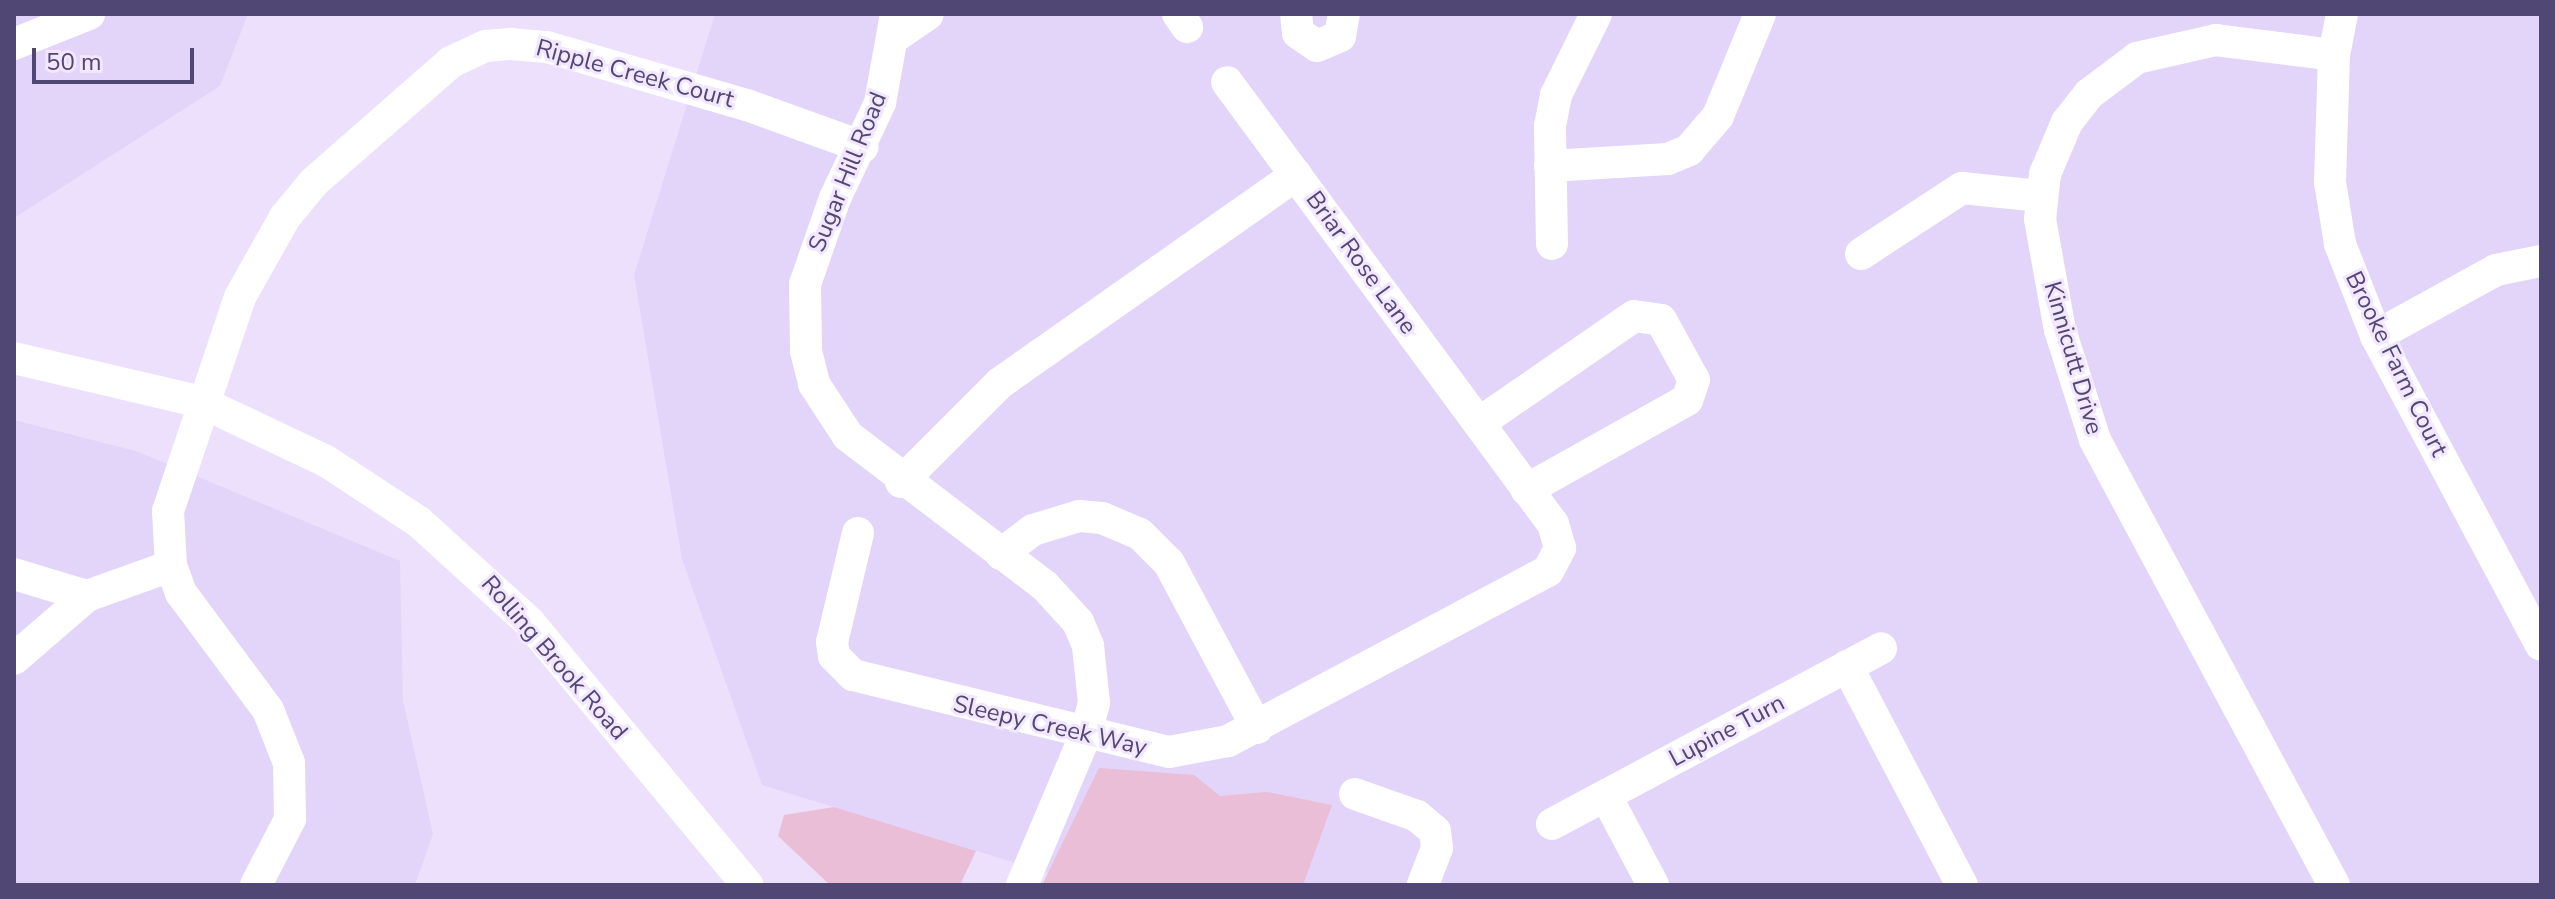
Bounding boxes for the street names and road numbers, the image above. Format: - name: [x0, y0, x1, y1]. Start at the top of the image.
- street label: Ripple Creek Court: [533, 34, 737, 114]
- street label: Sugar Hill Road: [803, 88, 893, 256]
- street label: Briar Rose Lane: [1299, 186, 1423, 340]
- street label: Brooke Farm Court: [2339, 267, 2453, 461]
- street label: Kinnicutt Drive: [2037, 278, 2109, 438]
- street label: Rolling Brook Road: [475, 570, 633, 746]
- street label: Lupine Turn: [1664, 689, 1790, 773]
- street label: Sleepy Creek Way: [950, 690, 1150, 762]

